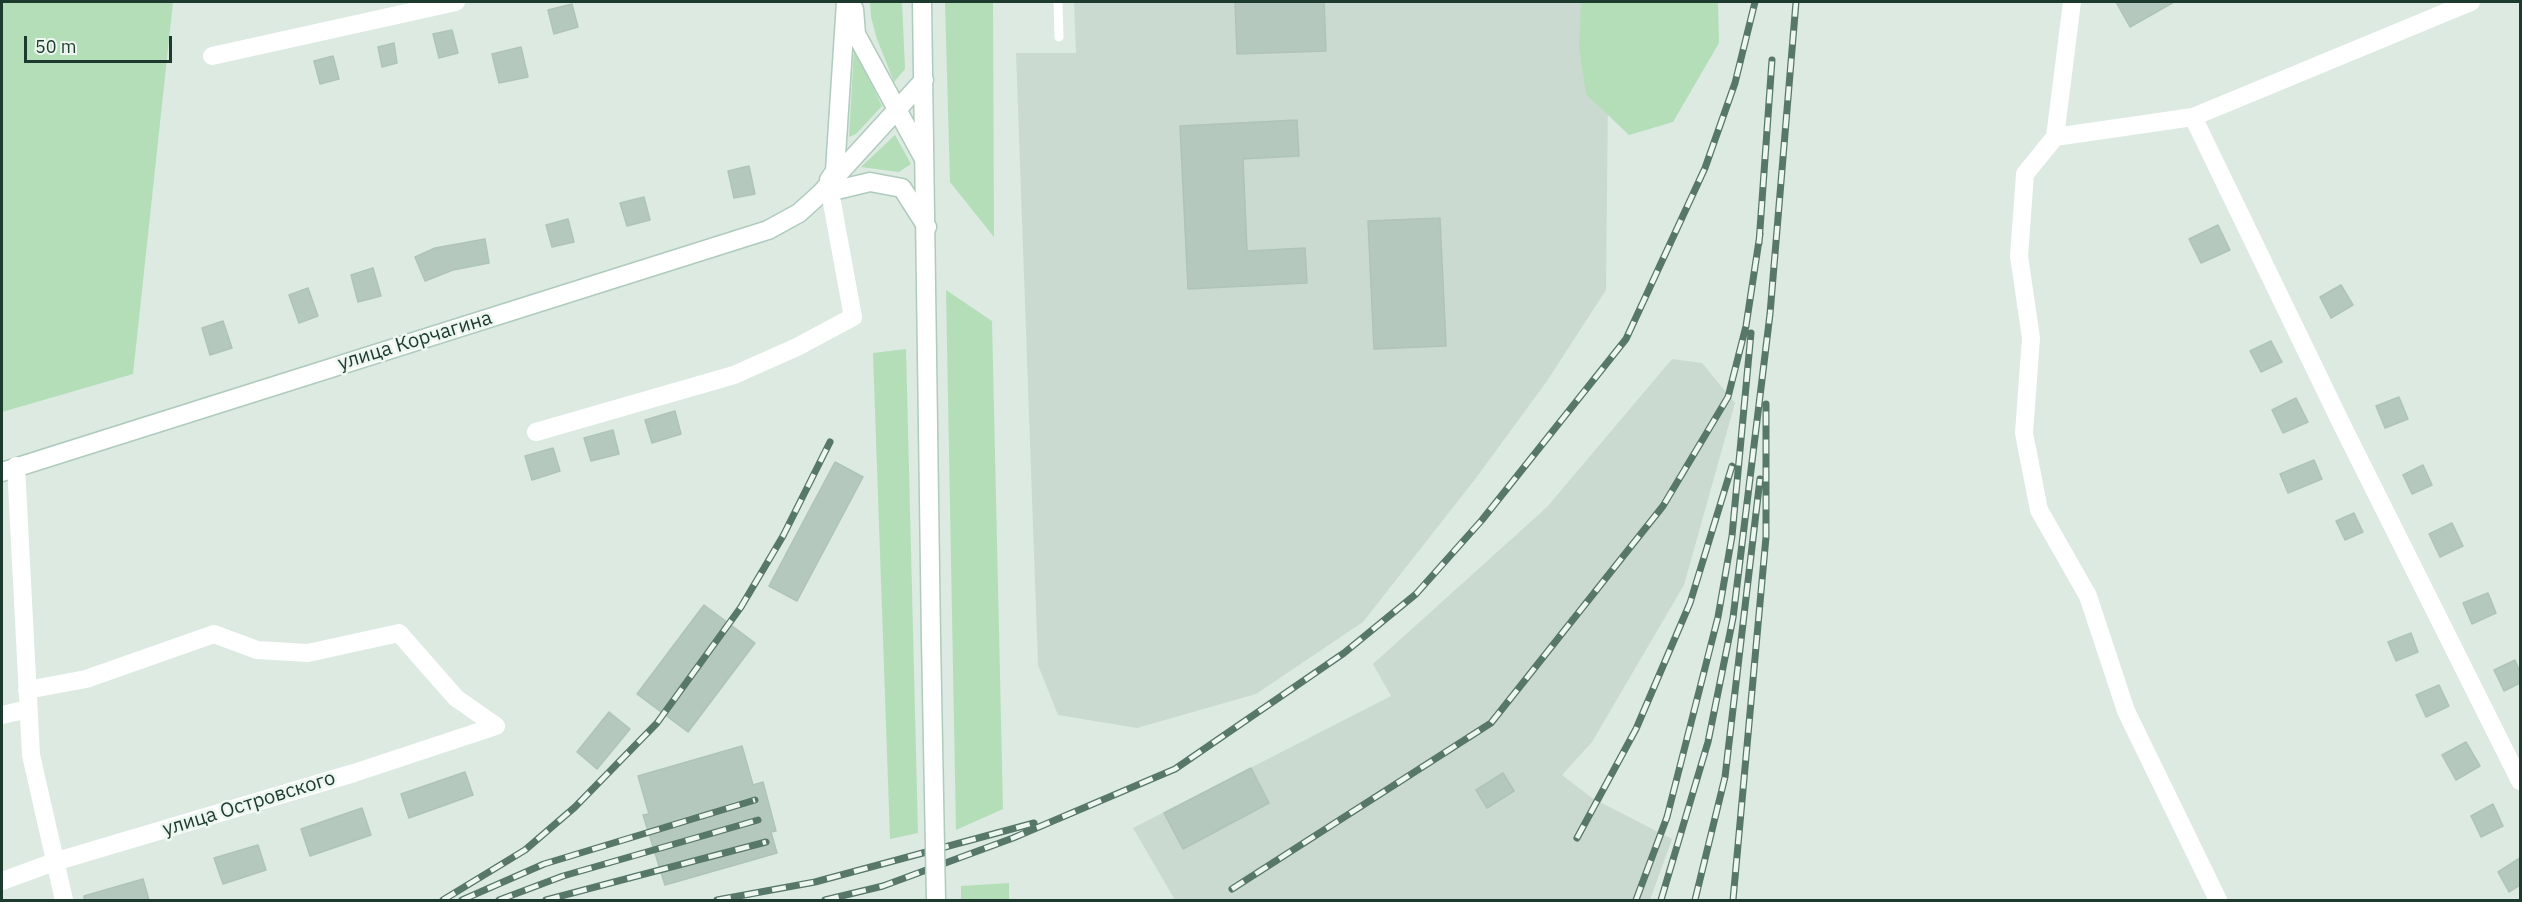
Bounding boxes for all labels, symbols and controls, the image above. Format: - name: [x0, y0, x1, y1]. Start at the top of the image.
- scale bar: [27, 24, 176, 62]
- text: 50 m: [35, 35, 77, 58]
- street label: улица Корчагина: [335, 306, 495, 376]
- street label: улица Островского: [160, 766, 338, 842]

